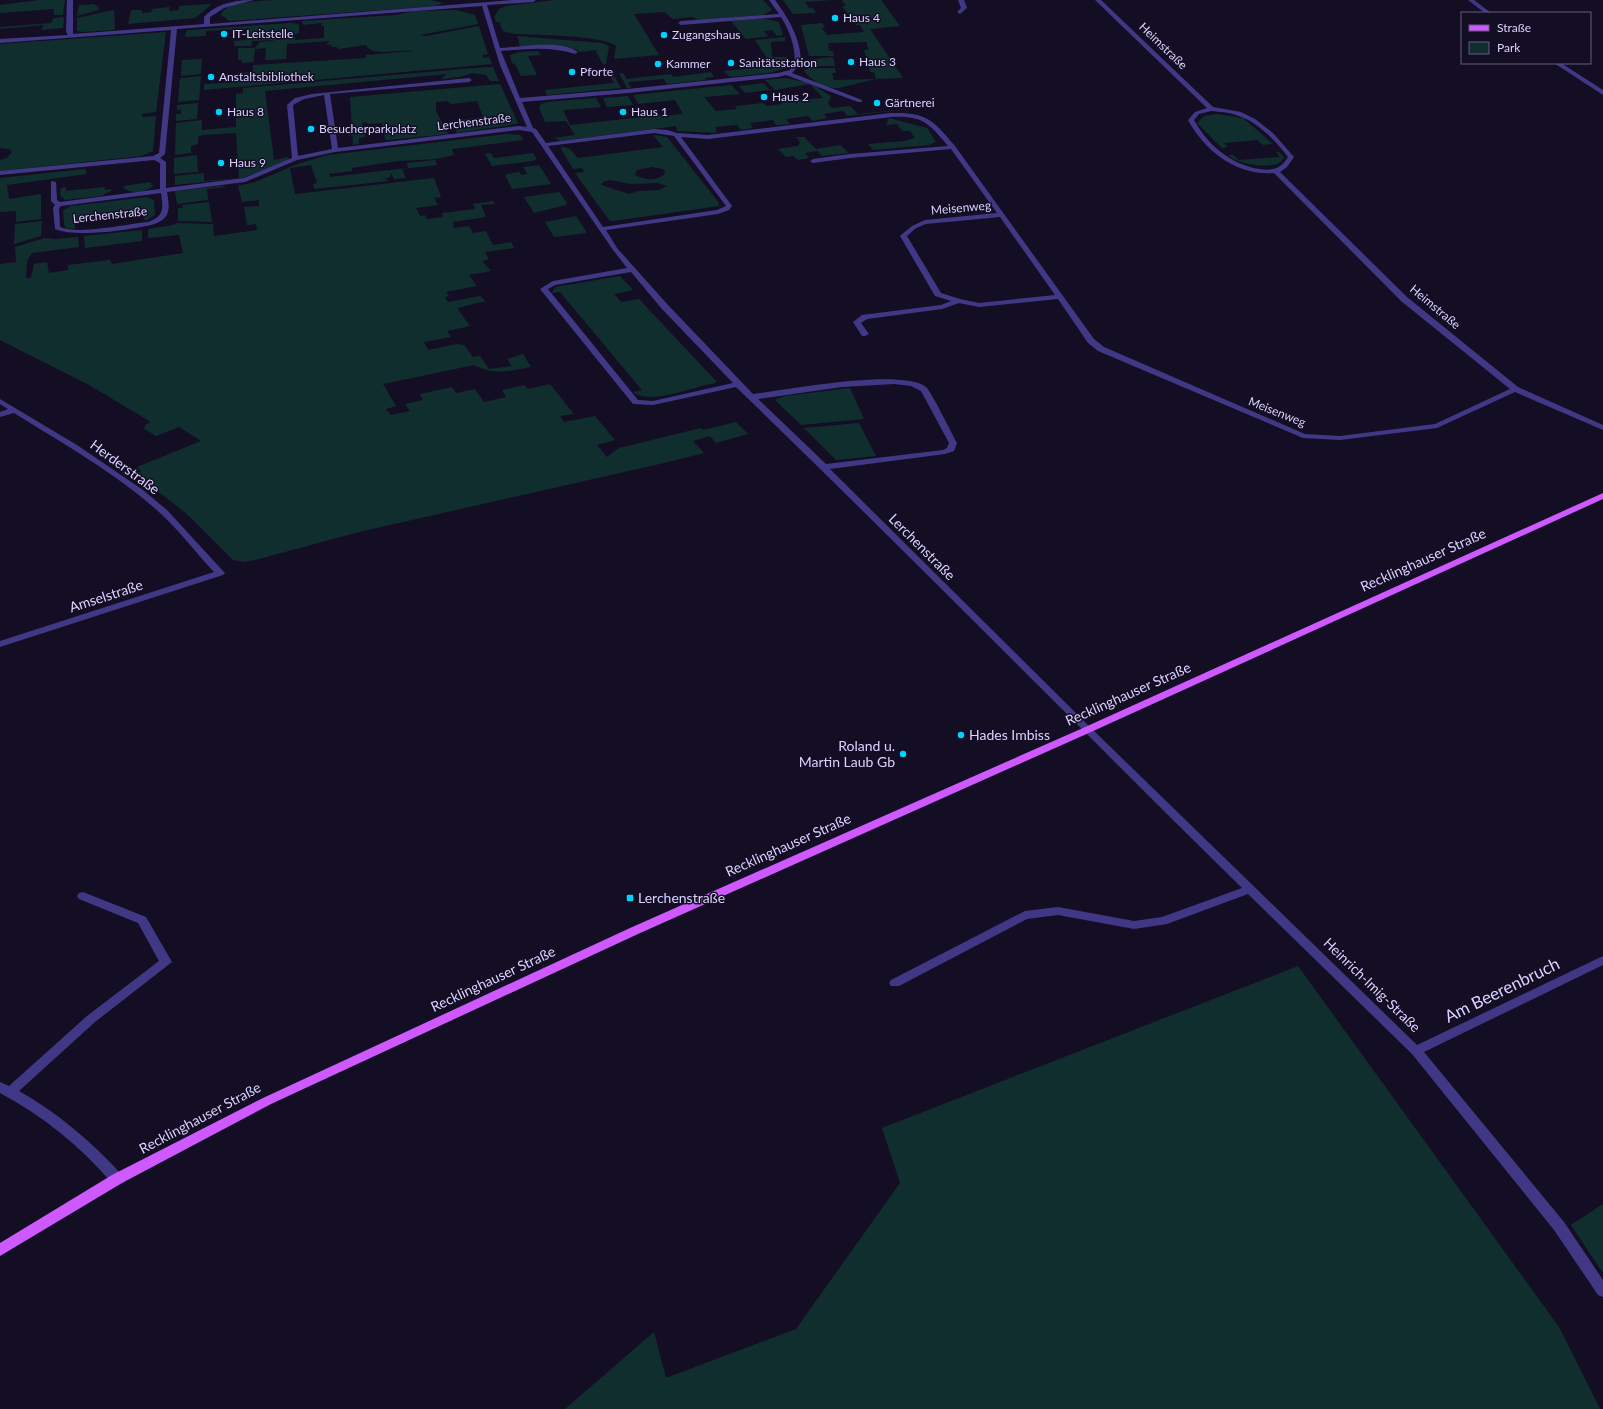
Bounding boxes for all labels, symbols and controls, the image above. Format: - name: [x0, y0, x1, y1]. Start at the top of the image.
- place label: Haus 4: [843, 10, 880, 25]
- legend: [1461, 12, 1591, 64]
- marker: Haus 4: [830, 13, 840, 23]
- street label: Heimstraße: [1136, 19, 1191, 72]
- text: Straße: [1497, 20, 1531, 35]
- place label: IT-Leitstelle: [232, 26, 293, 41]
- place label: Zugangshaus: [672, 27, 741, 42]
- marker: IT-Leitstelle: [219, 29, 229, 39]
- marker: Zugangshaus: [659, 30, 669, 40]
- text: Park: [1497, 40, 1521, 55]
- place label: Haus 3: [859, 54, 896, 69]
- place label: Sanitätsstation: [739, 55, 817, 70]
- place label: Kammer: [666, 56, 711, 71]
- marker: Haus 3: [846, 57, 856, 67]
- marker: Sanitätsstation: [726, 58, 736, 68]
- marker: Kammer: [653, 59, 663, 69]
- place label: Pforte: [580, 64, 613, 79]
- marker: Pforte: [567, 67, 577, 77]
- place label: Anstaltsbibliothek: [219, 69, 315, 84]
- marker: Anstaltsbibliothek: [206, 72, 216, 82]
- place label: Haus 2: [772, 89, 809, 104]
- marker: Haus 2: [759, 92, 769, 102]
- place label: Gärtnerei: [885, 95, 935, 110]
- marker: Gärtnerei: [872, 98, 882, 108]
- place label: Haus 8: [227, 104, 264, 119]
- place label: Haus 1: [631, 104, 668, 119]
- marker: Haus 8: [214, 107, 224, 117]
- marker: Haus 1: [618, 107, 628, 117]
- street label: Lerchenstraße: [436, 110, 512, 133]
- place label: Besucherparkplatz: [319, 121, 417, 136]
- marker: Besucherparkplatz: [306, 124, 316, 134]
- place label: Haus 9: [229, 155, 266, 170]
- marker: Haus 9: [216, 158, 226, 168]
- street label: Meisenweg: [930, 197, 992, 218]
- street label: Lerchenstraße: [72, 203, 148, 226]
- street label: Heimstraße: [1407, 281, 1464, 332]
- street label: Meisenweg: [1246, 393, 1308, 430]
- street label: Herderstraße: [87, 436, 163, 497]
- street label: Lerchenstraße: [886, 510, 959, 583]
- street label: Recklinghauser Straße: [1357, 524, 1488, 595]
- street label: Amselstraße: [67, 576, 145, 615]
- street label: Recklinghauser Straße: [1062, 658, 1193, 729]
- place label: Hades Imbiss: [969, 726, 1050, 743]
- marker: Hades Imbiss: [956, 730, 966, 740]
- place label: Roland u. Martin Laub Gb: [799, 737, 895, 770]
- marker: Roland u. Martin Laub Gb: [898, 749, 908, 759]
- street label: Recklinghauser Straße: [722, 809, 853, 880]
- place label: Lerchenstraße: [638, 889, 725, 906]
- marker: Lerchenstraße: [625, 893, 635, 903]
- street label: Heinrich-Imig-Straße: [1320, 934, 1424, 1035]
- street label: Recklinghauser Straße: [428, 942, 558, 1015]
- street label: Am Beerenbruch: [1441, 953, 1563, 1027]
- street label: Recklinghauser Straße: [136, 1078, 264, 1157]

